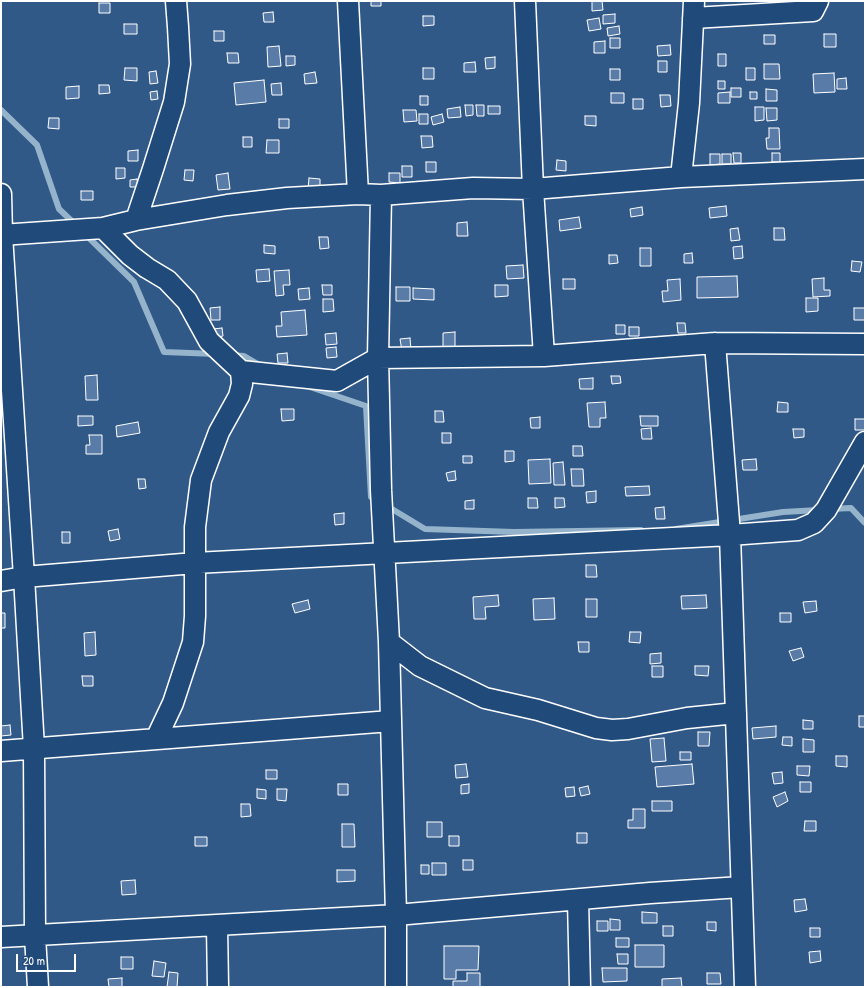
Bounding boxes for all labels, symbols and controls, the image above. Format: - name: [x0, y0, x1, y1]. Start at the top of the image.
- scale bar: [18, 946, 78, 972]
- text: 20 m: [23, 952, 45, 969]

